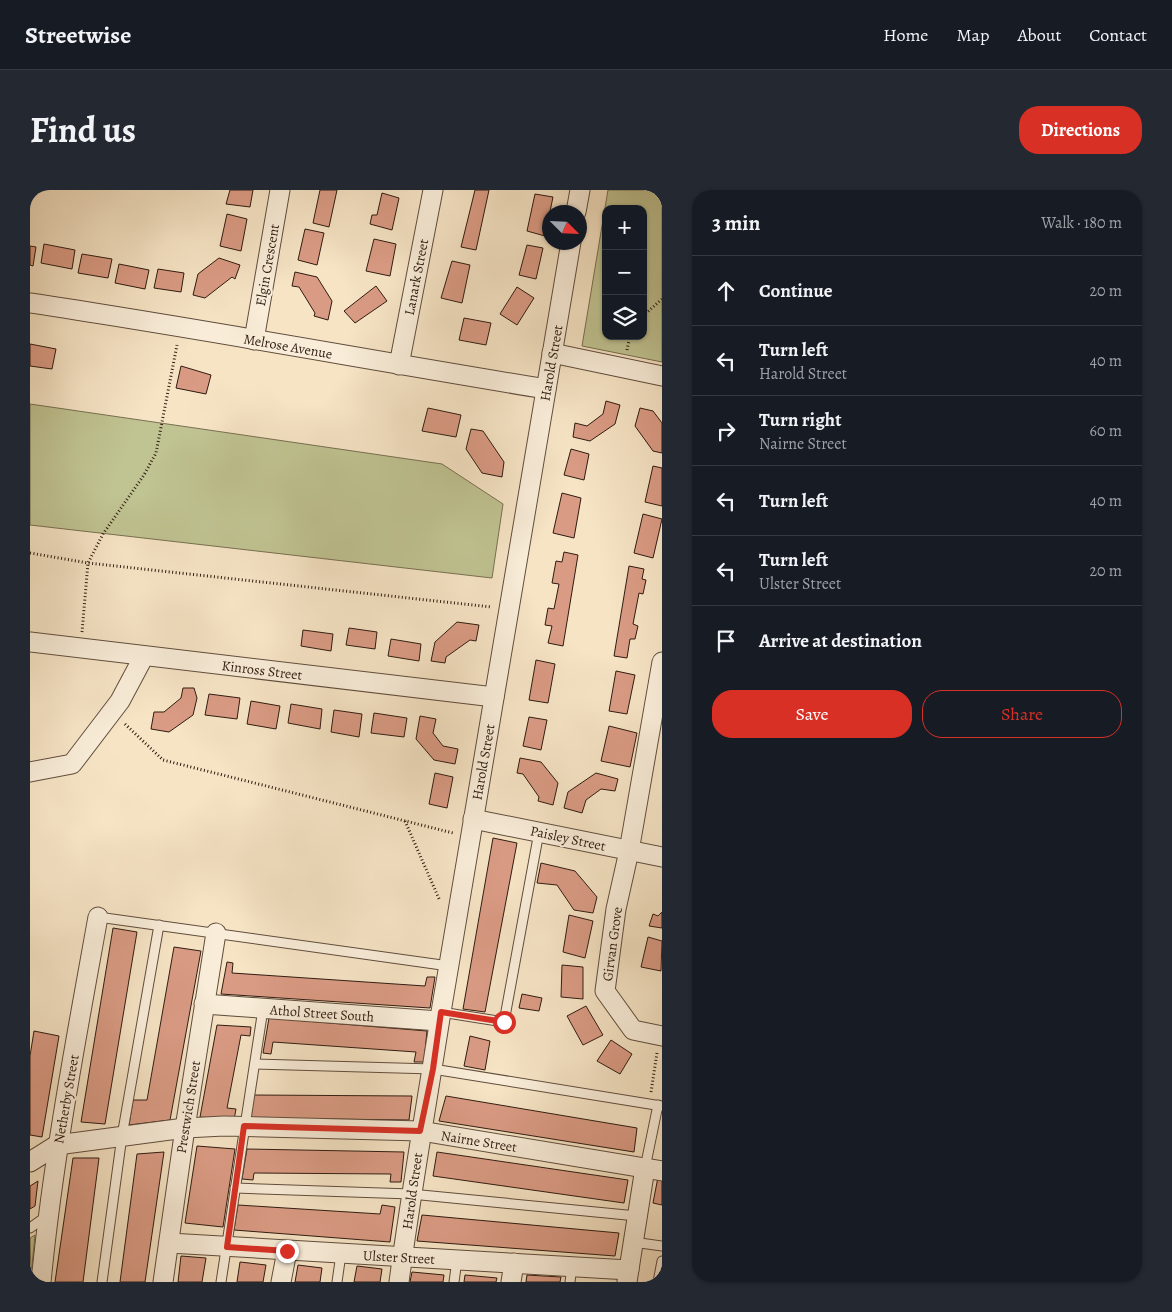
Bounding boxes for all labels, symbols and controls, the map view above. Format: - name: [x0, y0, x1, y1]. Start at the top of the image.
- text: Streetwise: [25, 19, 131, 51]
- text: Home: [883, 23, 928, 47]
- text: Map: [956, 23, 989, 47]
- text: About: [1017, 23, 1061, 47]
- text: Contact: [1089, 23, 1147, 47]
- text: Find us: [30, 106, 136, 154]
- button: Directions: [1019, 106, 1142, 154]
- north arrow: [542, 205, 587, 250]
- map controls: [602, 205, 647, 340]
- button: +: [602, 205, 647, 250]
- text: 3 min: [712, 209, 760, 237]
- text: Walk · 180 m: [1041, 212, 1122, 234]
- street label: Elgin Crescent: [251, 222, 284, 308]
- street label: Lanark Street: [400, 237, 433, 317]
- button: −: [602, 250, 647, 295]
- icon: ahead: [712, 277, 740, 305]
- text: Continue: [759, 278, 833, 304]
- text: 20 m: [1089, 280, 1122, 302]
- button: layers: [602, 295, 647, 340]
- street label: Harold Street: [535, 323, 568, 403]
- street label: Melrose Avenue: [242, 329, 334, 364]
- text: Turn left: [759, 337, 828, 363]
- icon: left: [712, 347, 740, 375]
- text: 40 m: [1090, 350, 1122, 372]
- text: Harold Street: [759, 363, 847, 385]
- text: Turn right: [759, 407, 841, 433]
- icon: right: [712, 417, 740, 445]
- text: 60 m: [1090, 420, 1122, 442]
- text: Nairne Street: [759, 433, 847, 455]
- icon: left: [712, 487, 740, 515]
- text: Turn left: [759, 488, 828, 514]
- text: 40 m: [1090, 490, 1122, 512]
- text: Turn left: [759, 547, 828, 573]
- icon: left: [712, 557, 740, 585]
- text: 20 m: [1089, 560, 1122, 582]
- text: Ulster Street: [759, 573, 841, 595]
- icon: arrive: [712, 627, 740, 655]
- text: Arrive at destination: [759, 628, 922, 654]
- street label: Kinross Street: [221, 656, 304, 685]
- button: Save: [712, 690, 912, 738]
- button: Share: [922, 690, 1122, 738]
- street label: Harold Street: [467, 722, 500, 802]
- street label: Paisley Street: [528, 821, 608, 856]
- street label: Girvan Grove: [598, 906, 627, 982]
- street label: Athol Street South: [268, 1000, 375, 1027]
- route start: [493, 1011, 516, 1034]
- street label: Netherby Street: [49, 1053, 84, 1145]
- street label: Prestwich Street: [172, 1059, 205, 1155]
- street label: Nairne Street: [440, 1126, 519, 1157]
- street label: Harold Street: [398, 1151, 427, 1231]
- route end: [276, 1240, 299, 1263]
- street label: Ulster Street: [363, 1246, 436, 1269]

